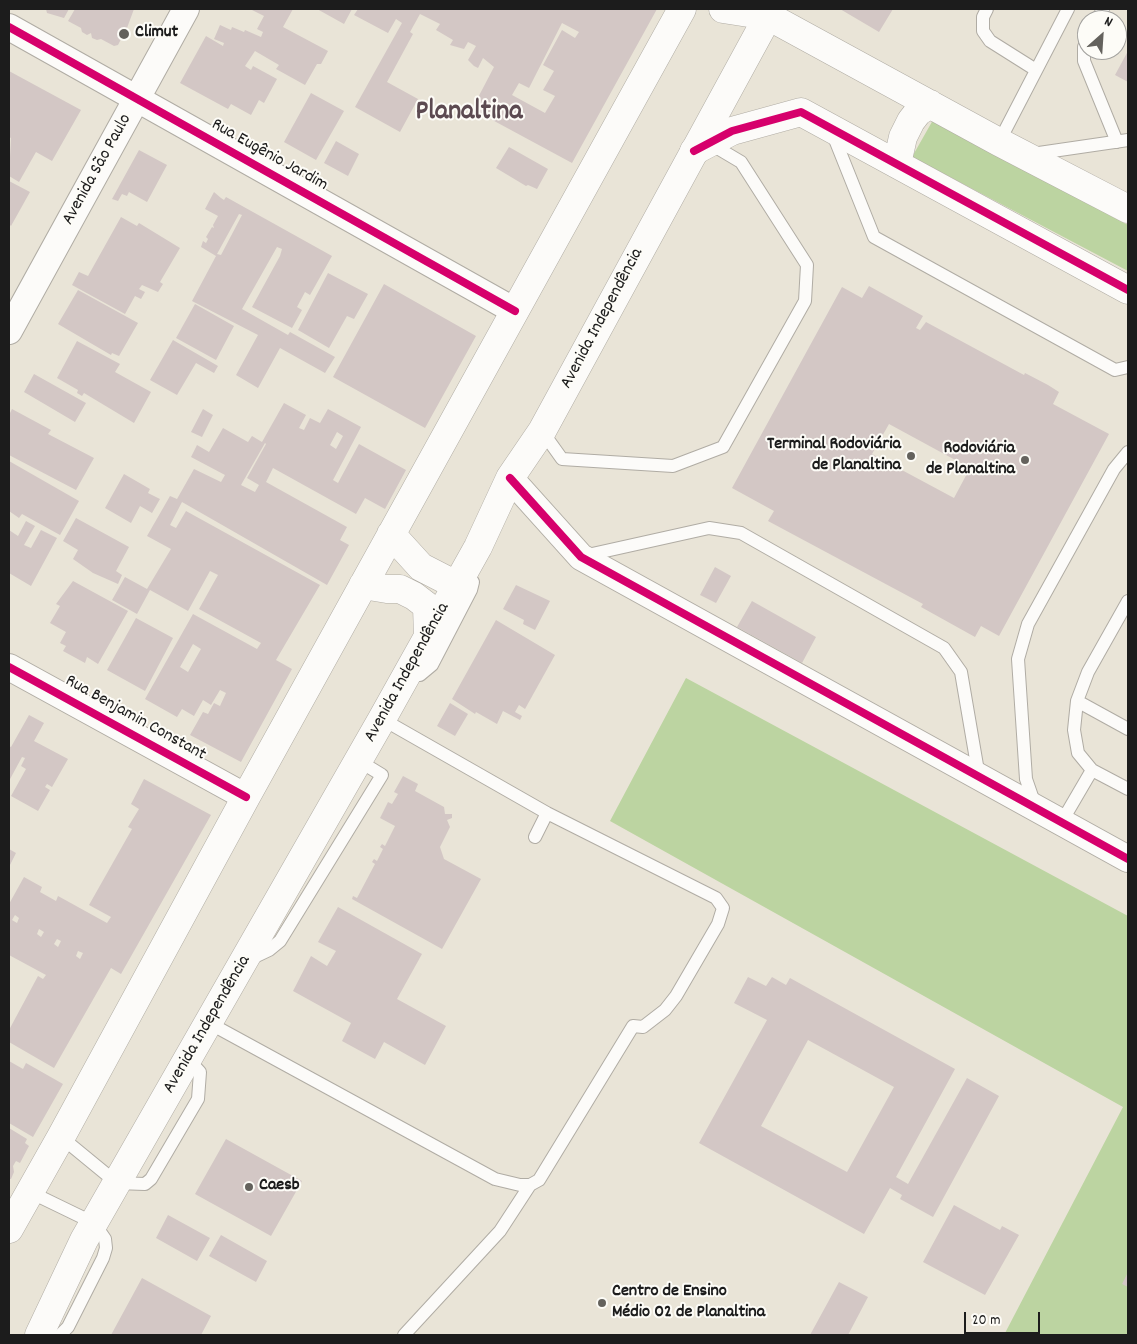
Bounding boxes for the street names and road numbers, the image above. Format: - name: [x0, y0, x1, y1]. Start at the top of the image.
- street label: Avenida São Paulo: [59, 111, 137, 229]
- street label: Rua Eugênio Jardim: [207, 115, 331, 197]
- street label: Avenida Independência: [557, 245, 649, 393]
- street label: Avenida Independência: [361, 599, 455, 747]
- street label: Rua Benjamin Constant: [61, 671, 209, 767]
- street label: Avenida Independência: [160, 952, 256, 1098]

